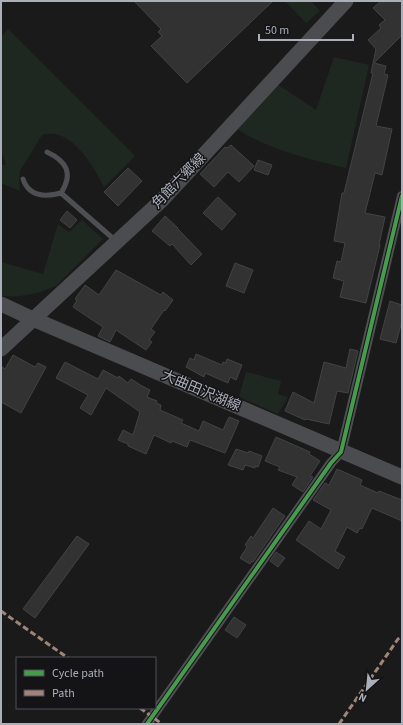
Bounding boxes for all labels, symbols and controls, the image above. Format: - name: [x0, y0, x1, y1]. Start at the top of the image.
- scale bar: [259, 16, 353, 42]
- text: 50 m: [265, 22, 289, 39]
- street label: 角館六郷線: [147, 149, 211, 213]
- street label: 大曲田沢湖線: [158, 365, 244, 417]
- legend: [16, 657, 156, 709]
- text: Cycle path: [52, 665, 104, 682]
- north arrow: [347, 669, 387, 709]
- text: Path: [52, 685, 75, 702]
- text: N: [356, 689, 369, 706]

